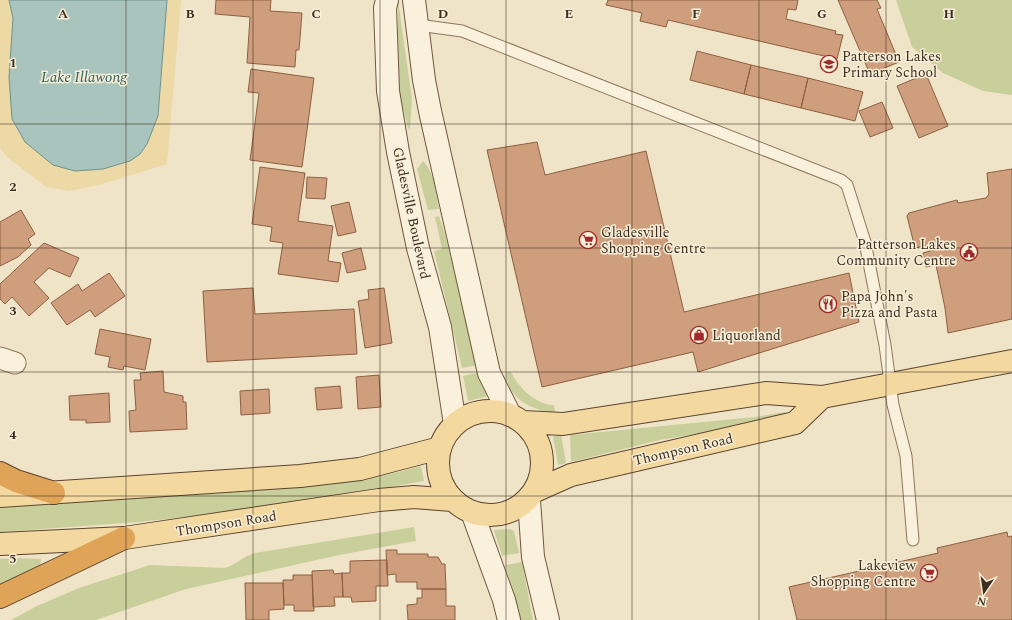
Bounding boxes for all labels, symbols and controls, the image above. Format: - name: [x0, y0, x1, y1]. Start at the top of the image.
- text: A: [58, 4, 68, 24]
- text: B: [185, 4, 195, 24]
- text: C: [311, 4, 321, 24]
- text: D: [438, 4, 448, 24]
- text: E: [565, 4, 574, 24]
- text: F: [692, 4, 700, 24]
- text: G: [817, 4, 827, 24]
- text: H: [944, 4, 955, 24]
- place label: Patterson Lakes Primary School: [842, 46, 941, 83]
- text: 1: [9, 53, 17, 73]
- school or university icon: Patterson Lakes Primary School: [819, 54, 839, 74]
- water label: Lake Illawong: [41, 66, 128, 89]
- street label: Gladesville Boulevard: [387, 145, 436, 281]
- text: 2: [9, 177, 17, 197]
- place label: Gladesville Shopping Centre: [601, 222, 706, 259]
- supermarket icon: Gladesville Shopping Centre: [578, 230, 598, 250]
- place label: Patterson Lakes Community Centre: [836, 234, 956, 271]
- public building icon: Patterson Lakes Community Centre: [959, 242, 979, 262]
- place label: Papa John's Pizza and Pasta: [841, 286, 938, 323]
- restaurant icon: Papa John's Pizza and Pasta: [818, 294, 838, 314]
- text: 3: [9, 301, 17, 321]
- shop icon: Liquorland: [689, 325, 709, 345]
- place label: Liquorland: [712, 325, 781, 346]
- text: 4: [9, 425, 17, 445]
- street label: Thompson Road: [631, 428, 735, 471]
- street label: Thompson Road: [174, 505, 278, 542]
- text: 5: [9, 549, 17, 569]
- place label: Lakeview Shopping Centre: [811, 555, 916, 592]
- supermarket icon: Lakeview Shopping Centre: [919, 563, 939, 583]
- north arrow: [964, 572, 1004, 612]
- text: N: [976, 592, 988, 611]

